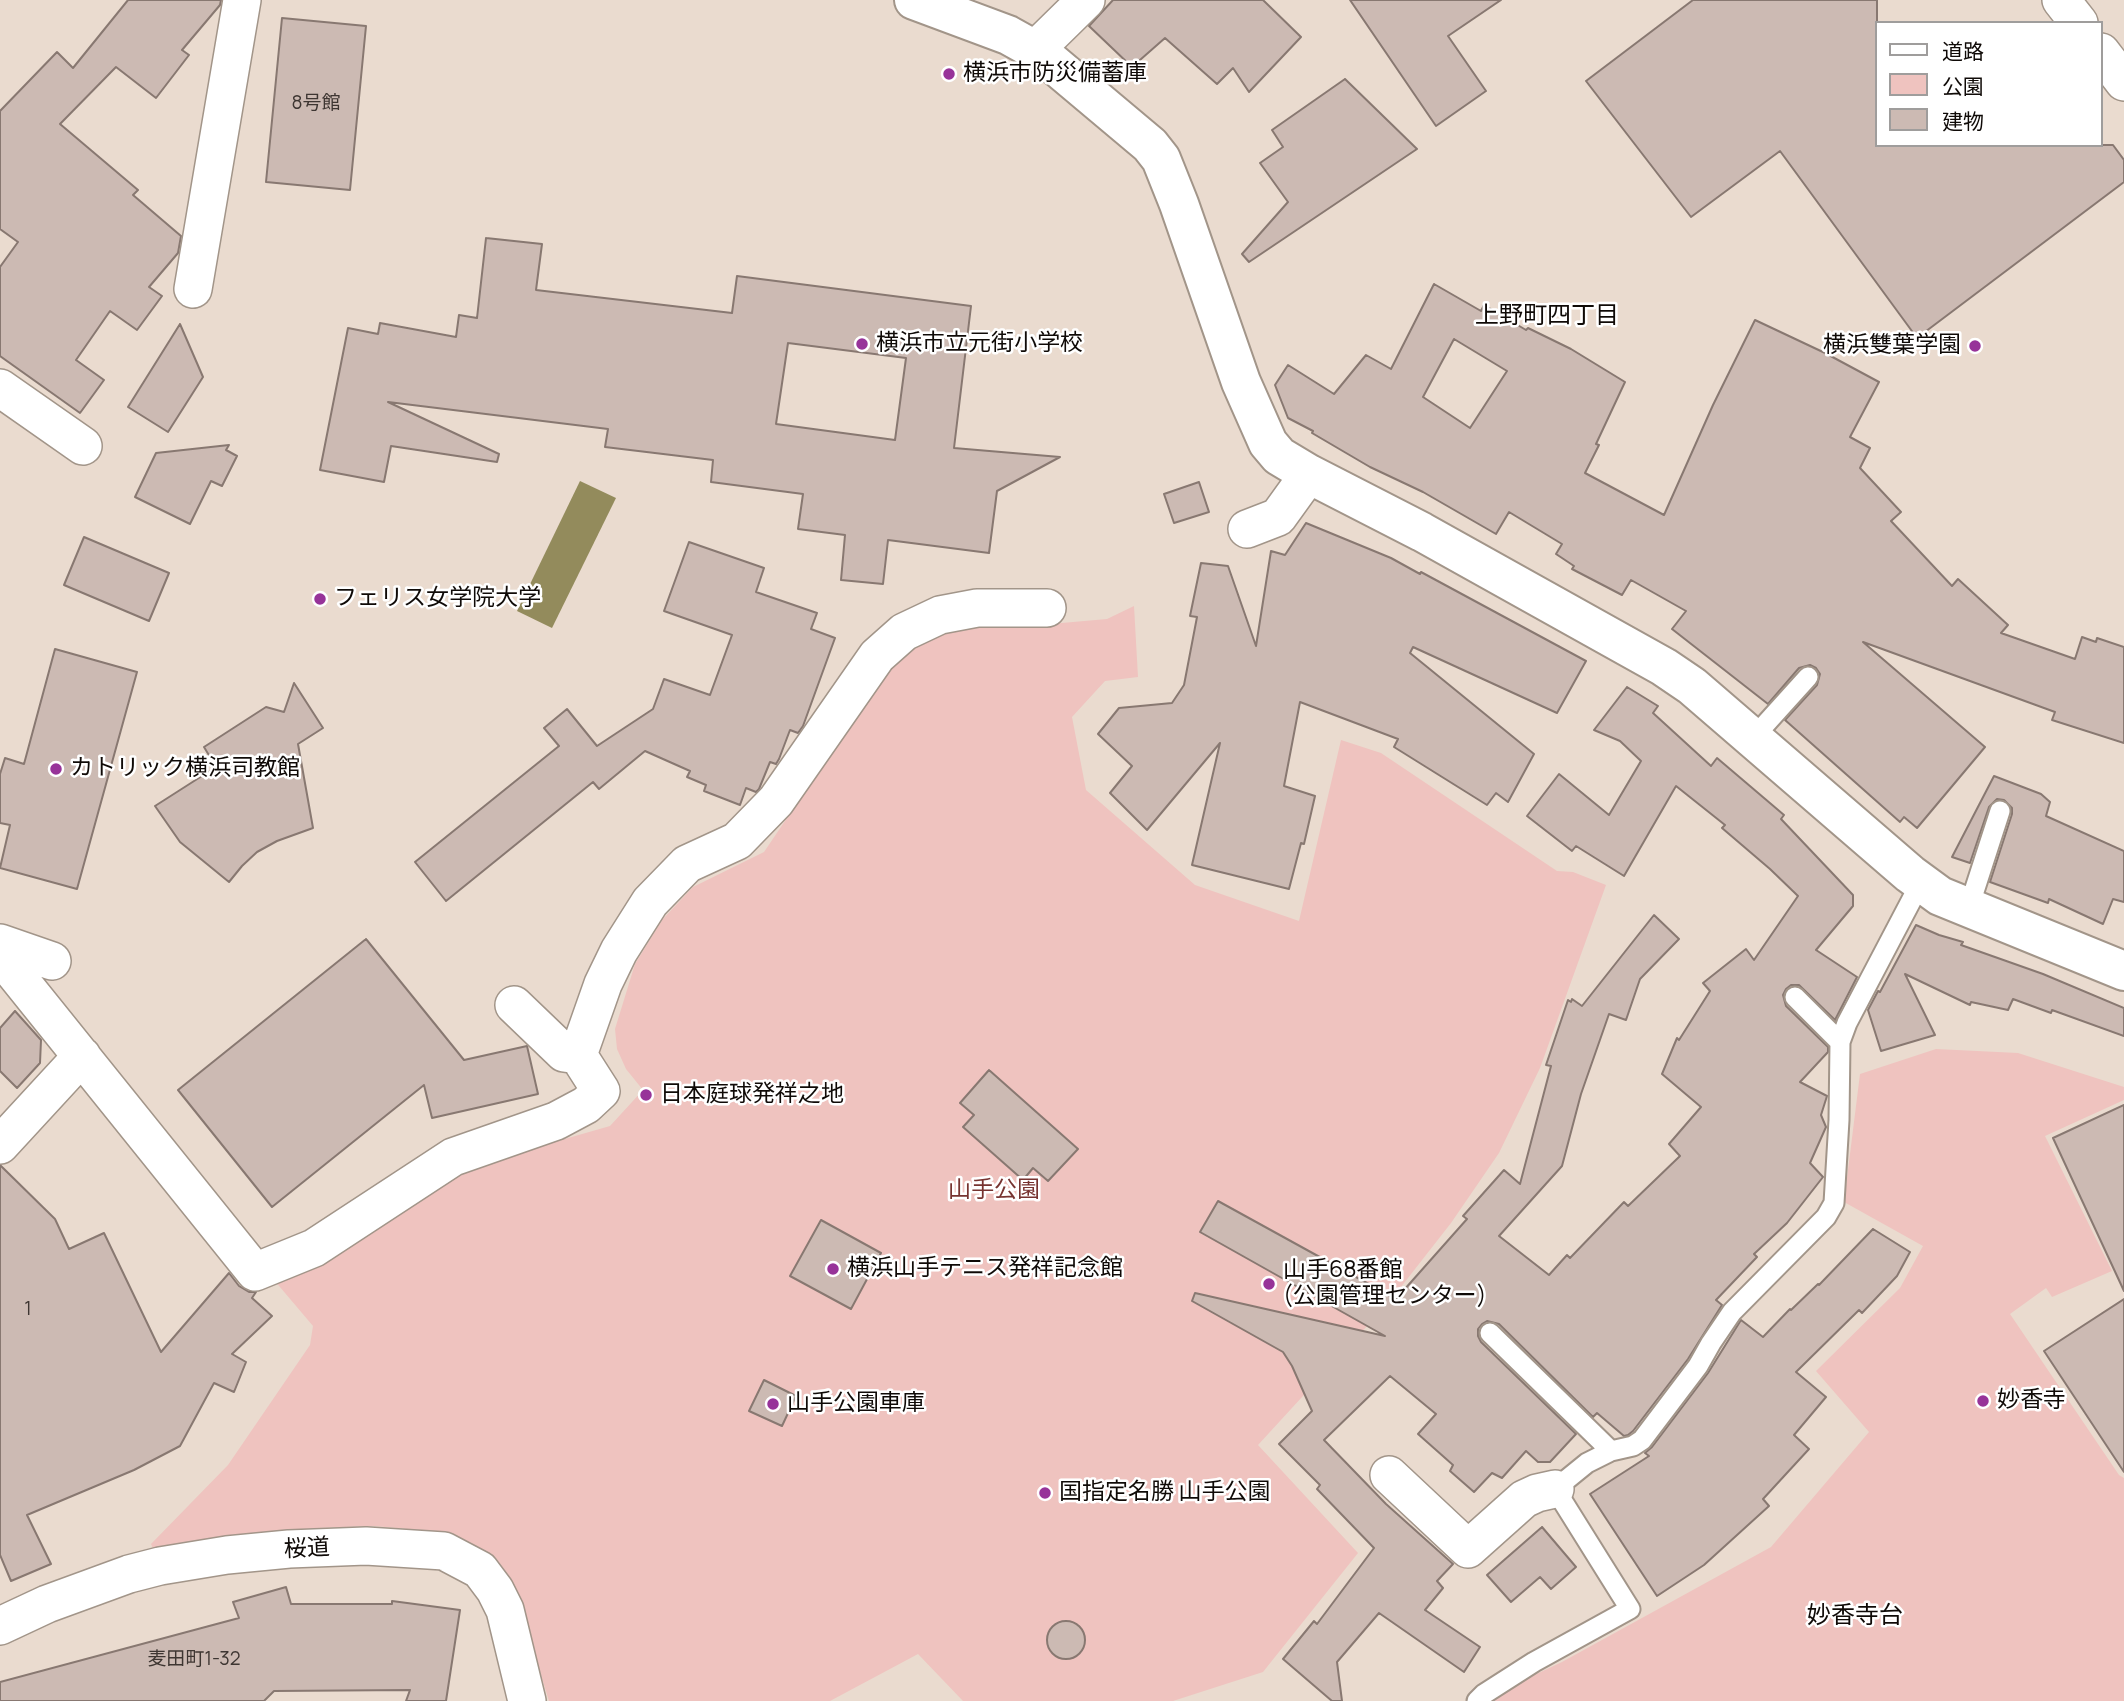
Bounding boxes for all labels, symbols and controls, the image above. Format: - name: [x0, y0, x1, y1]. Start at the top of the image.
- legend: [1876, 21, 2103, 147]
- text: 道路: [1942, 37, 1984, 65]
- place label: 横浜市防災備蓄庫: [963, 60, 1147, 88]
- marker: 横浜市防災備蓄庫: [941, 66, 957, 82]
- text: 公園: [1942, 72, 1984, 100]
- house number: 8号館: [291, 93, 341, 115]
- text: 建物: [1942, 107, 1984, 135]
- district label: 上野町四丁目: [1475, 302, 1619, 330]
- place label: 横浜市立元街小学校: [876, 330, 1083, 358]
- place label: 横浜雙葉学園: [1823, 332, 1961, 360]
- marker: 横浜市立元街小学校: [854, 336, 870, 352]
- marker: 横浜雙葉学園: [1967, 338, 1983, 354]
- place label: フェリス女学院大学: [334, 585, 541, 613]
- marker: フェリス女学院大学: [312, 591, 328, 607]
- place label: カトリック横浜司教館: [70, 755, 300, 783]
- marker: カトリック横浜司教館: [48, 761, 64, 777]
- place label: 日本庭球発祥之地: [660, 1081, 844, 1109]
- marker: 日本庭球発祥之地: [638, 1087, 654, 1103]
- park label: 山手公園: [948, 1177, 1040, 1205]
- place label: 横浜山手テニス発祥記念館: [847, 1255, 1123, 1283]
- place label: 山手68番館 (公園管理センター): [1283, 1257, 1487, 1311]
- marker: 横浜山手テニス発祥記念館: [825, 1261, 841, 1277]
- marker: 山手68番館 (公園管理センター): [1261, 1276, 1277, 1292]
- house number: 1: [24, 1299, 32, 1321]
- place label: 妙香寺: [1997, 1387, 2066, 1415]
- place label: 山手公園車庫: [787, 1390, 925, 1418]
- marker: 妙香寺: [1975, 1393, 1991, 1409]
- marker: 山手公園車庫: [765, 1396, 781, 1412]
- place label: 国指定名勝 山手公園: [1059, 1479, 1271, 1507]
- marker: 国指定名勝 山手公園: [1037, 1485, 1053, 1501]
- street label: 桜道: [283, 1534, 331, 1564]
- district label: 妙香寺台: [1807, 1602, 1903, 1630]
- house number: 麦田町1-32: [148, 1649, 240, 1671]

